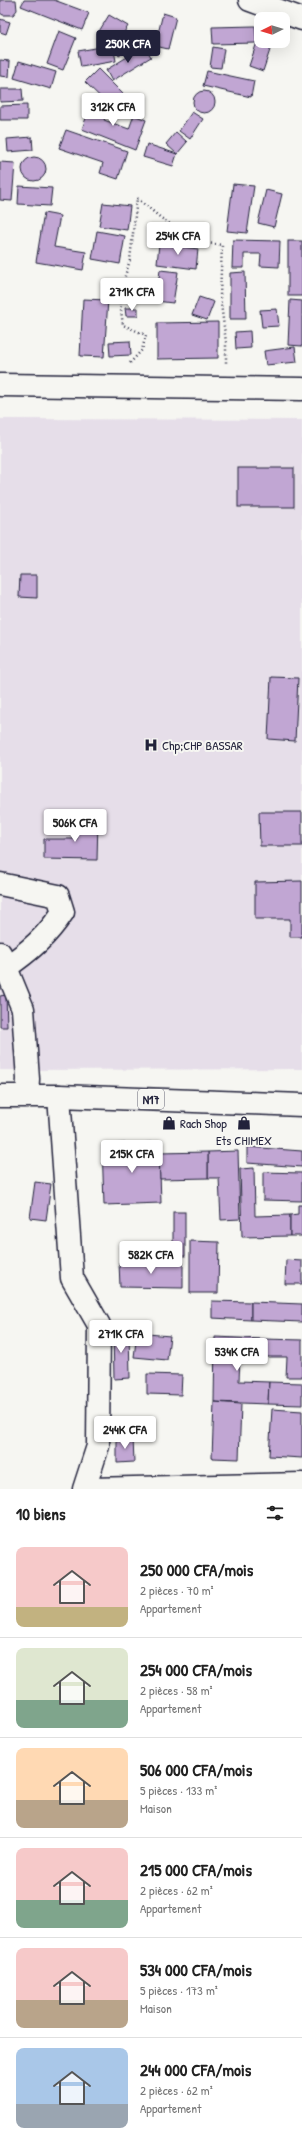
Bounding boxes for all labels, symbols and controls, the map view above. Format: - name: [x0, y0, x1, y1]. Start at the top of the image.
- north arrow: [254, 12, 290, 48]
- map controls: [254, 12, 290, 48]
- pin: 250K CFA: [87, 30, 169, 64]
- text: 250K CFA: [105, 34, 151, 52]
- pin: 312K CFA: [72, 93, 154, 127]
- text: 312K CFA: [91, 97, 135, 115]
- pin: 254K CFA: [137, 222, 219, 256]
- text: 254K CFA: [156, 226, 200, 244]
- pin: 271K CFA: [91, 278, 173, 312]
- text: 271K CFA: [109, 282, 155, 300]
- place label: Chp;CHP BASSAR: [162, 736, 243, 754]
- hospital icon: Chp;CHP BASSAR: [143, 737, 159, 753]
- pin: 506K CFA: [34, 809, 116, 843]
- text: 506K CFA: [53, 813, 97, 831]
- road number: N17: [138, 1089, 164, 1109]
- place label: Rach Shop: [180, 1114, 227, 1132]
- shop icon: Rach Shop: [161, 1115, 177, 1131]
- shop icon: Ets CHIMEX: [236, 1115, 252, 1131]
- place label: Ets CHIMEX: [216, 1131, 272, 1149]
- pin: 215K CFA: [91, 1140, 173, 1174]
- text: 215K CFA: [110, 1144, 154, 1162]
- pin: 582K CFA: [110, 1241, 192, 1275]
- text: 582K CFA: [128, 1245, 174, 1263]
- pin: 271K CFA: [80, 1320, 162, 1354]
- text: 271K CFA: [98, 1324, 144, 1342]
- pin: 534K CFA: [196, 1338, 278, 1372]
- text: 534K CFA: [215, 1342, 259, 1360]
- pin: 244K CFA: [84, 1416, 166, 1450]
- text: 244K CFA: [103, 1420, 147, 1438]
- text: 10 biens: [16, 1502, 66, 1525]
- icon: filters: [264, 1502, 286, 1524]
- text: 250 000 CFA/mois: [140, 1558, 253, 1581]
- icon: home: [48, 1563, 96, 1611]
- text: 2 pièces · 70 m²: [140, 1581, 214, 1599]
- text: Appartement: [140, 1599, 202, 1617]
- text: 254 000 CFA/mois: [140, 1658, 252, 1681]
- icon: home: [48, 1664, 96, 1712]
- text: 2 pièces · 58 m²: [140, 1681, 212, 1699]
- text: Appartement: [140, 1699, 202, 1717]
- text: 506 000 CFA/mois: [140, 1758, 252, 1781]
- icon: home: [48, 1764, 96, 1812]
- text: 5 pièces · 133 m²: [140, 1781, 217, 1799]
- text: Maison: [140, 1799, 172, 1817]
- text: 215 000 CFA/mois: [140, 1858, 252, 1881]
- icon: home: [48, 1864, 96, 1912]
- text: 2 pièces · 62 m²: [140, 1881, 213, 1899]
- text: Appartement: [140, 1899, 202, 1917]
- text: 534 000 CFA/mois: [140, 1958, 252, 1981]
- icon: home: [48, 1964, 96, 2012]
- text: 5 pièces · 173 m²: [140, 1981, 218, 1999]
- text: Maison: [140, 1999, 172, 2017]
- text: 244 000 CFA/mois: [140, 2058, 251, 2081]
- icon: home: [48, 2064, 96, 2112]
- text: 2 pièces · 62 m²: [140, 2081, 213, 2099]
- text: Appartement: [140, 2099, 202, 2117]

